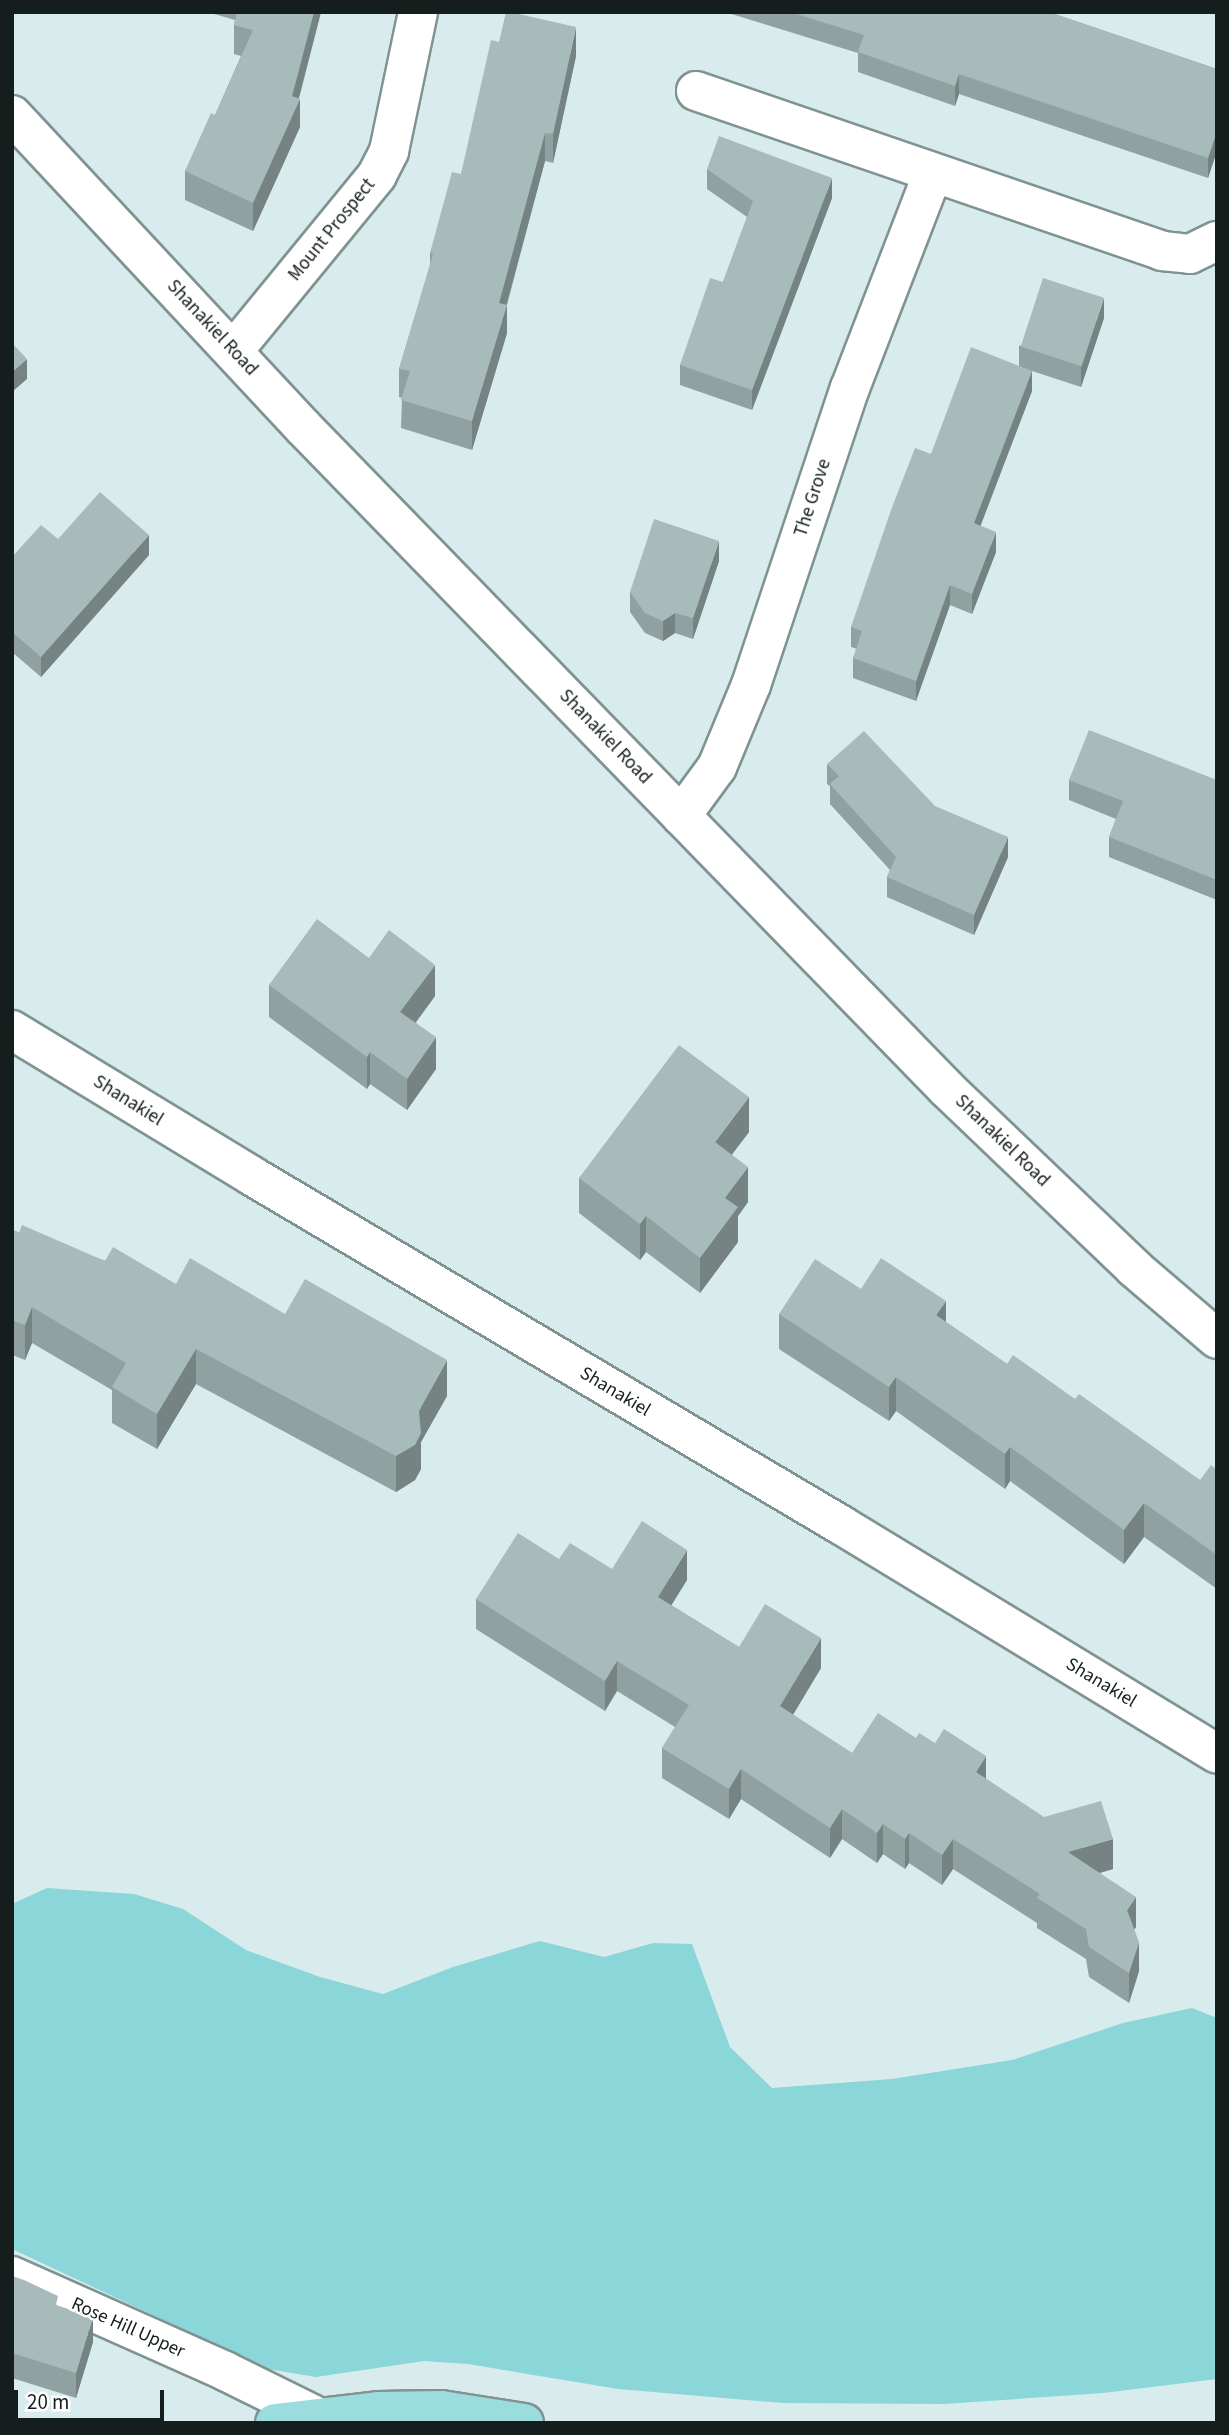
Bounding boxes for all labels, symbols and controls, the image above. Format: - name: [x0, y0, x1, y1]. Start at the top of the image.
- street label: Mount Prospect: [284, 174, 380, 286]
- street label: Shanakiel Road: [162, 275, 262, 381]
- street label: The Grove: [790, 456, 836, 540]
- street label: Shanakiel Road: [554, 685, 656, 789]
- street label: Shanakiel: [89, 1071, 167, 1131]
- street label: Shanakiel Road: [950, 1090, 1054, 1192]
- street label: Shanakiel: [576, 1362, 654, 1422]
- street label: Shanakiel: [1062, 1653, 1140, 1713]
- street label: Rose Hill Upper: [68, 2293, 188, 2363]
- scale bar: [18, 2376, 168, 2420]
- text: 20 m: [27, 2387, 69, 2417]

